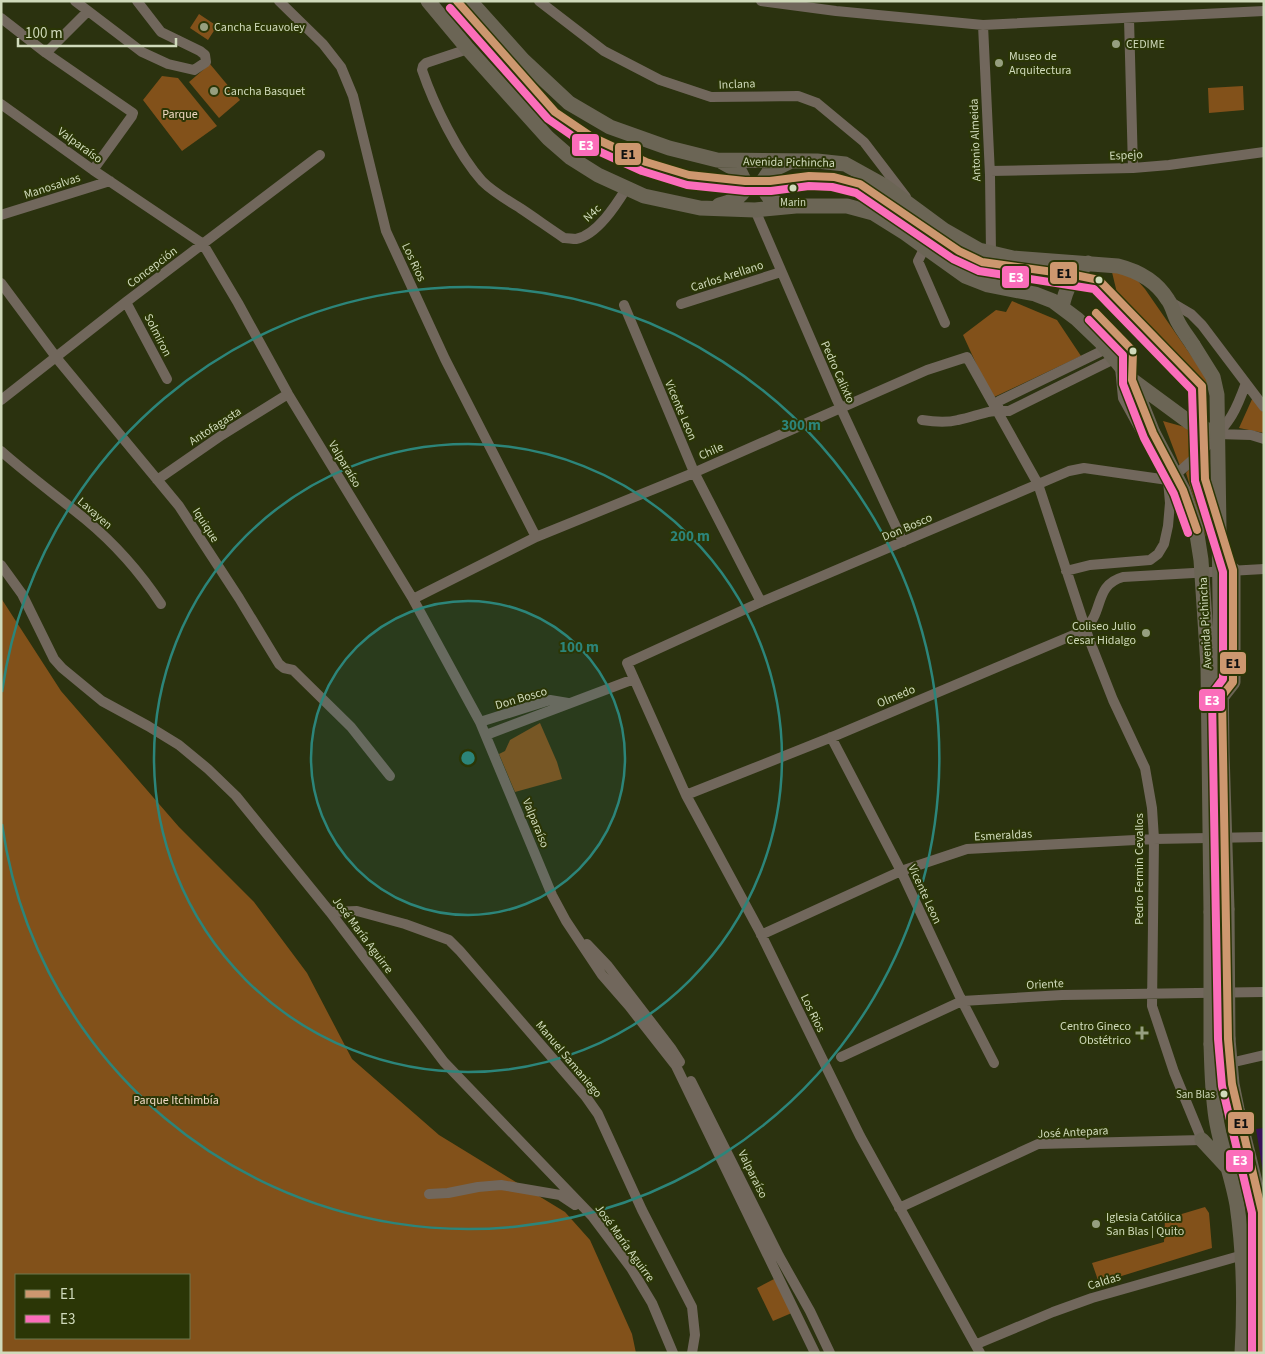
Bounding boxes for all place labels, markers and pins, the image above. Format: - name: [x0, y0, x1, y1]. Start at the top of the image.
- place label: Cancha Ecuavoley: [214, 19, 305, 36]
- marker: Cancha Ecuavoley: [198, 21, 210, 33]
- place label: CEDIME: [1126, 36, 1165, 53]
- marker: CEDIME: [1110, 38, 1122, 50]
- place label: Museo de Arquitectura: [1009, 48, 1071, 79]
- marker: Museo de Arquitectura: [993, 57, 1005, 69]
- place label: Cancha Basquet: [224, 83, 305, 100]
- marker: Cancha Basquet: [208, 85, 220, 97]
- marker: Marin: [788, 183, 798, 193]
- place label: Marin: [780, 195, 806, 210]
- unlabelled marker: [1094, 275, 1104, 285]
- unlabelled marker: [1128, 346, 1138, 356]
- place label: Coliseo Julio Cesar Hidalgo: [1067, 618, 1136, 649]
- marker: Coliseo Julio Cesar Hidalgo: [1140, 627, 1152, 639]
- centre of rings: [459, 749, 477, 767]
- place label: Centro Gineco Obstétrico: [1060, 1018, 1131, 1049]
- marker: Centro Gineco Obstétrico: [1135, 1026, 1149, 1040]
- place label: San Blas: [1176, 1087, 1215, 1102]
- marker: San Blas: [1219, 1089, 1229, 1099]
- place label: Iglesia Católica San Blas | Quito: [1106, 1209, 1184, 1240]
- marker: Iglesia Católica San Blas | Quito: [1090, 1218, 1102, 1230]

